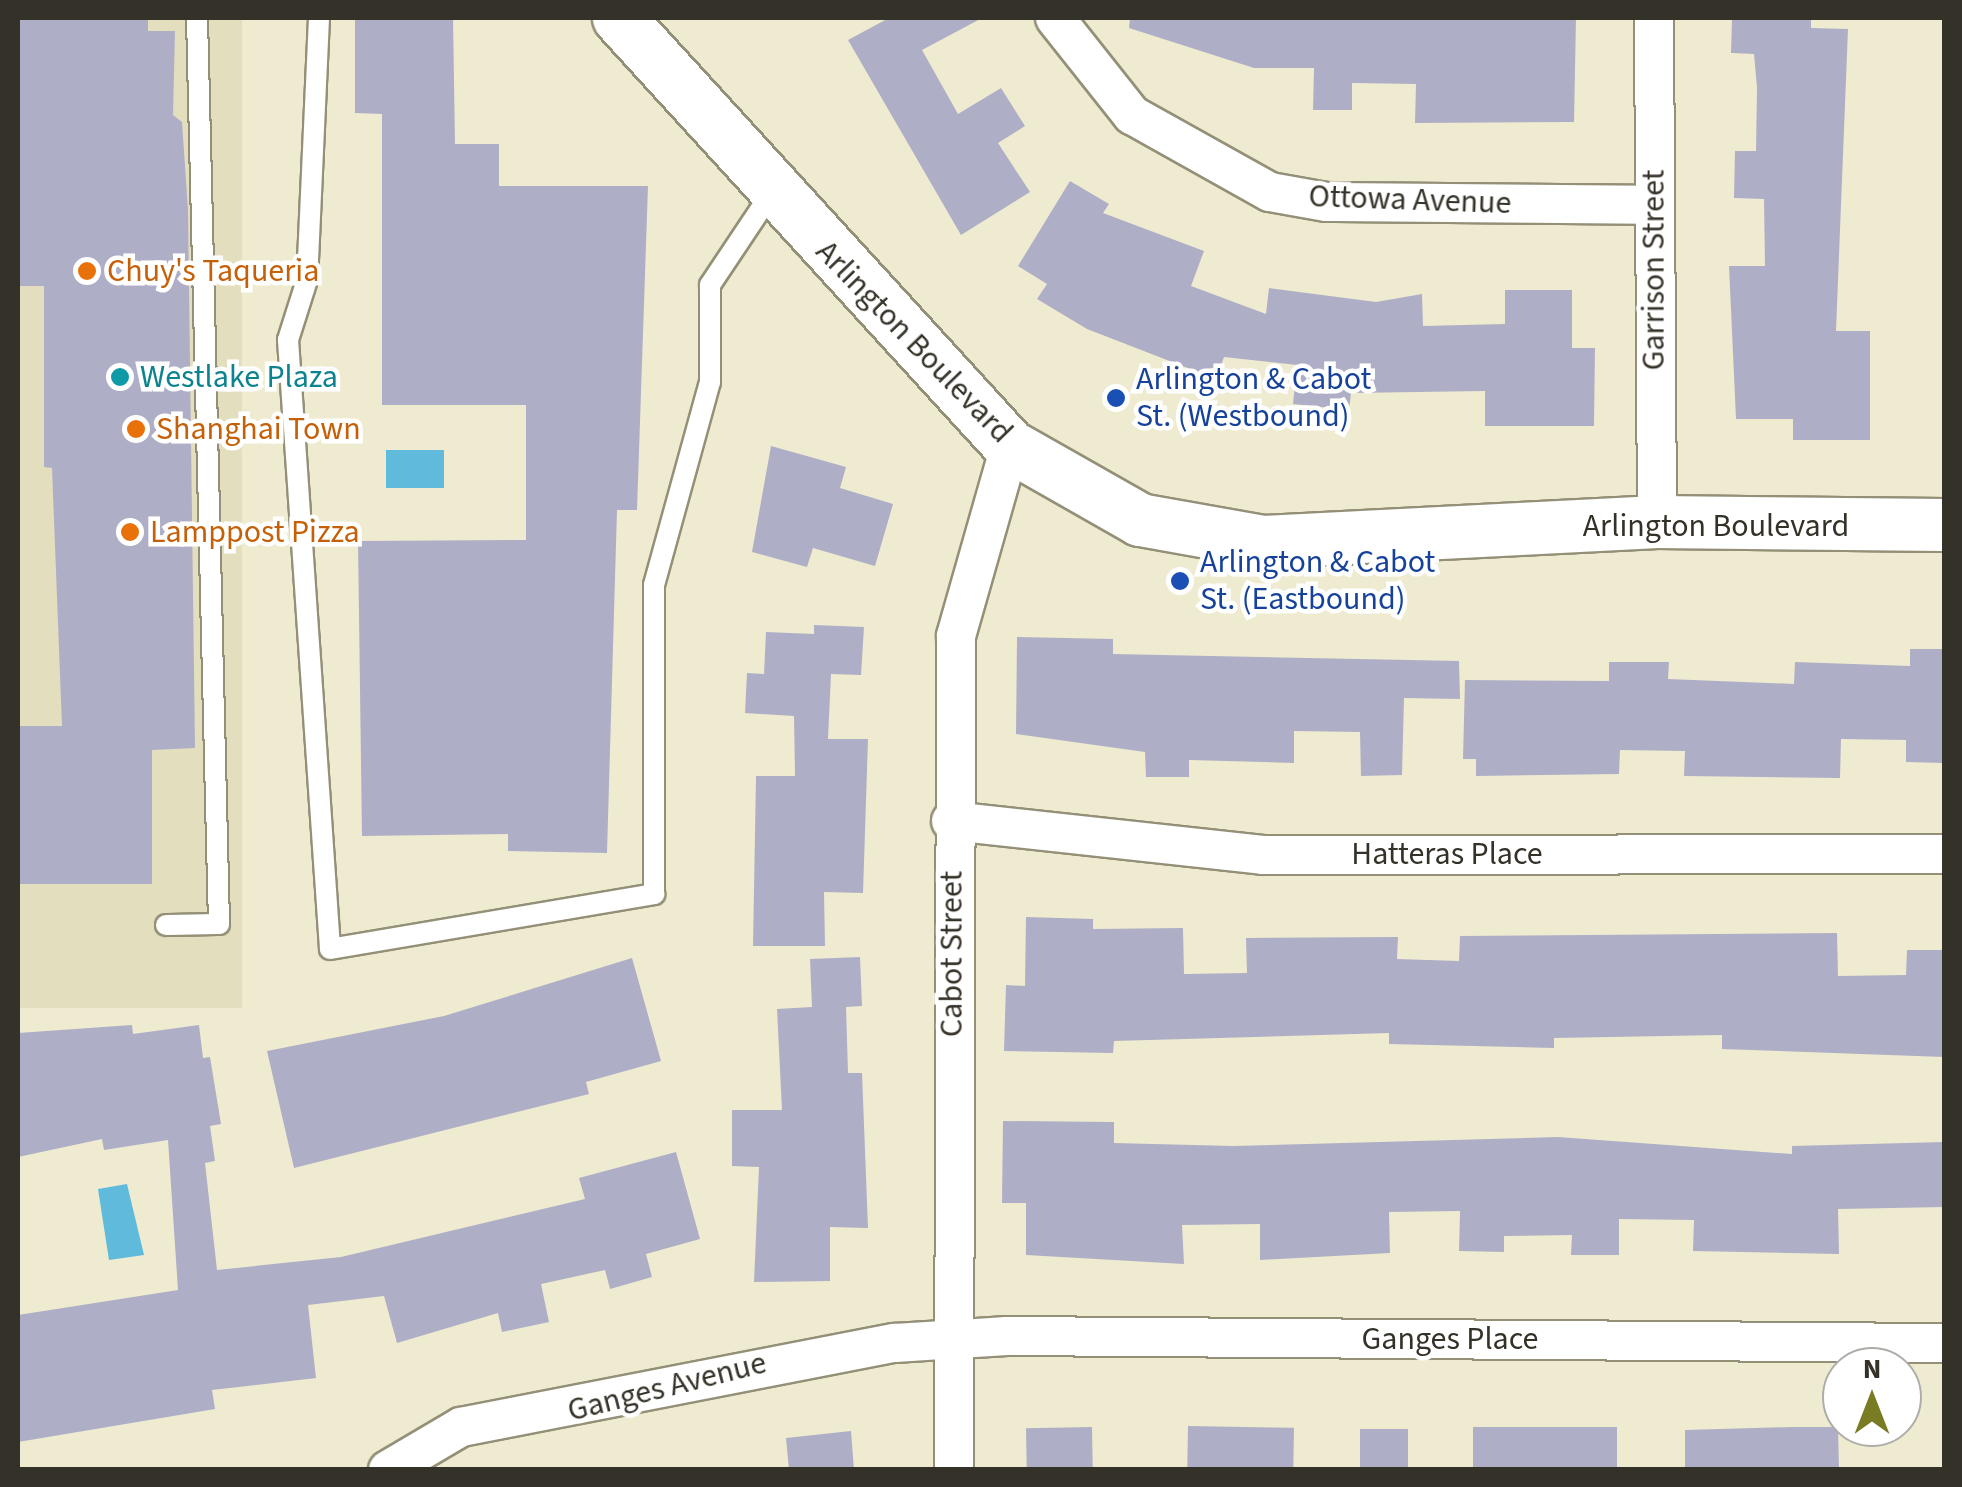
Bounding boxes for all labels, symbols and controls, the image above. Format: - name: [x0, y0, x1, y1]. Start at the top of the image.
- street label: Garrison Street: [1635, 170, 1673, 370]
- street label: Ottowa Avenue: [1308, 177, 1512, 223]
- street label: Arlington Boulevard: [808, 233, 1020, 451]
- place label: Chuy's Taqueria: [107, 252, 319, 290]
- marker: Chuy's Taqueria: [76, 260, 98, 282]
- place label: Westlake Plaza: [140, 358, 338, 396]
- place label: Arlington & Cabot St. (Westbound): [1136, 361, 1371, 436]
- marker: Westlake Plaza: [109, 366, 131, 388]
- marker: Arlington & Cabot St. (Westbound): [1105, 387, 1127, 409]
- place label: Shanghai Town: [156, 410, 361, 448]
- marker: Shanghai Town: [125, 418, 147, 440]
- street label: Arlington Boulevard: [1583, 507, 1849, 545]
- place label: Lamppost Pizza: [150, 513, 360, 551]
- marker: Lamppost Pizza: [119, 521, 141, 543]
- place label: Arlington & Cabot St. (Eastbound): [1200, 544, 1435, 619]
- marker: Arlington & Cabot St. (Eastbound): [1169, 570, 1191, 592]
- street label: Hatteras Place: [1351, 835, 1543, 873]
- street label: Cabot Street: [933, 871, 971, 1037]
- street label: Ganges Place: [1362, 1320, 1538, 1358]
- street label: Ganges Avenue: [564, 1344, 770, 1430]
- north arrow: [1822, 1347, 1922, 1447]
- text: N: [1863, 1349, 1881, 1389]

